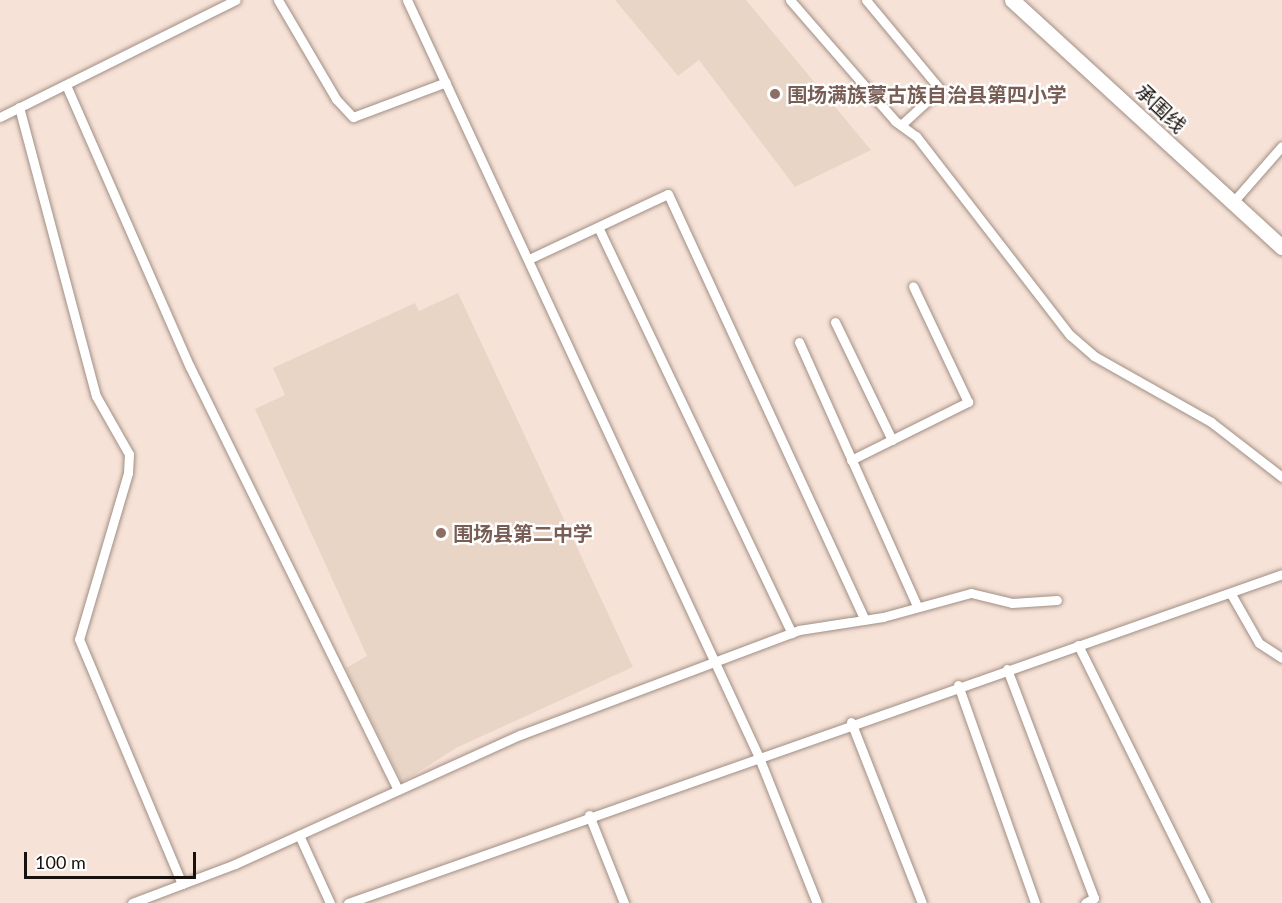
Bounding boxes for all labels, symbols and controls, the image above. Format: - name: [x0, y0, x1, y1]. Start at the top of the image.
- street label: 承围线: [1131, 79, 1191, 137]
- place label: 围场满族蒙古族自治县第四小学: [787, 82, 1067, 106]
- marker: 围场满族蒙古族自治县第四小学: [768, 87, 782, 101]
- place label: 围场县第二中学: [453, 521, 593, 545]
- marker: 围场县第二中学: [434, 526, 448, 540]
- scale bar: [27, 840, 200, 878]
- text: 100 m: [35, 851, 86, 873]

